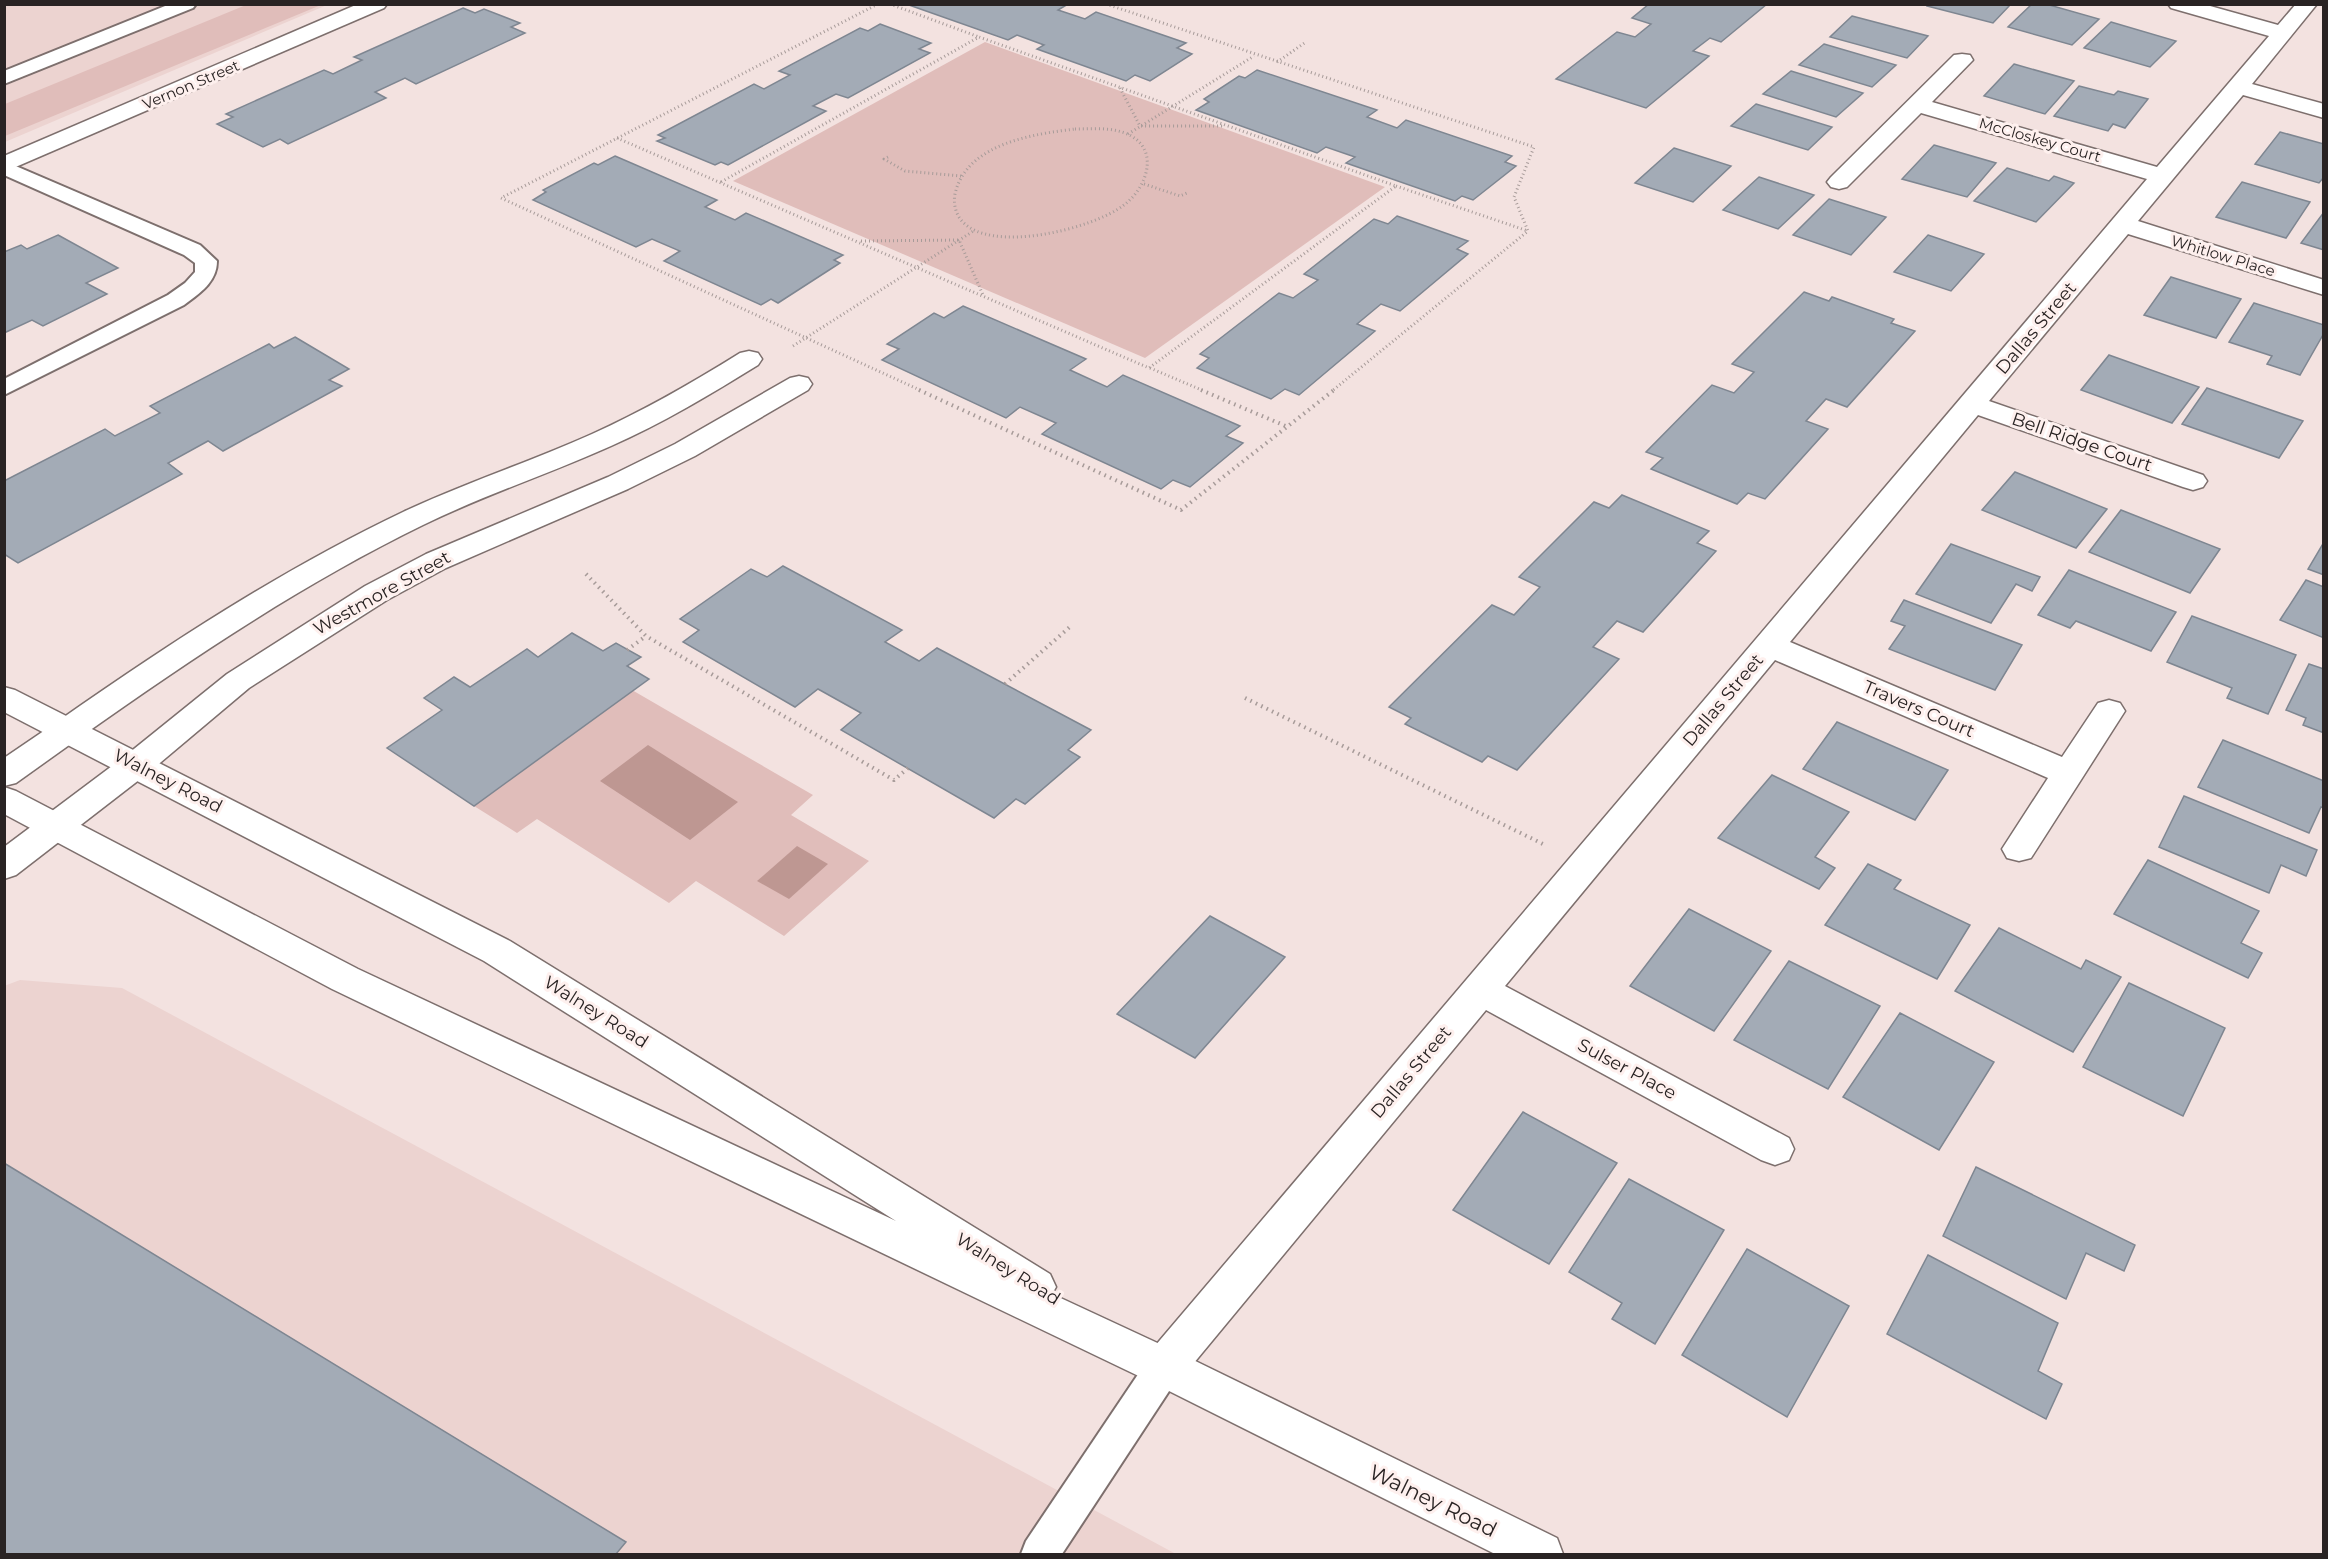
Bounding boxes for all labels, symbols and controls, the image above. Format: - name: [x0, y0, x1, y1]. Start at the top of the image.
- street label: Vernon Street: [139, 56, 242, 114]
- street label: McCloskey Court: [1977, 113, 2103, 166]
- street label: Whitlow Place: [2169, 231, 2278, 280]
- street label: Dallas Street: [1991, 277, 2081, 379]
- street label: Bell Ridge Court: [2009, 408, 2155, 476]
- street label: Westmore Street: [310, 546, 454, 640]
- street label: Dallas Street: [1678, 649, 1768, 751]
- street label: Travers Court: [1860, 676, 1978, 742]
- street label: Walney Road: [110, 744, 226, 818]
- street label: Walney Road: [540, 971, 652, 1053]
- street label: Dallas Street: [1366, 1021, 1456, 1123]
- street label: Sulser Place: [1574, 1034, 1680, 1104]
- street label: Walney Road: [952, 1228, 1064, 1310]
- street label: Walney Road: [1365, 1459, 1501, 1542]

